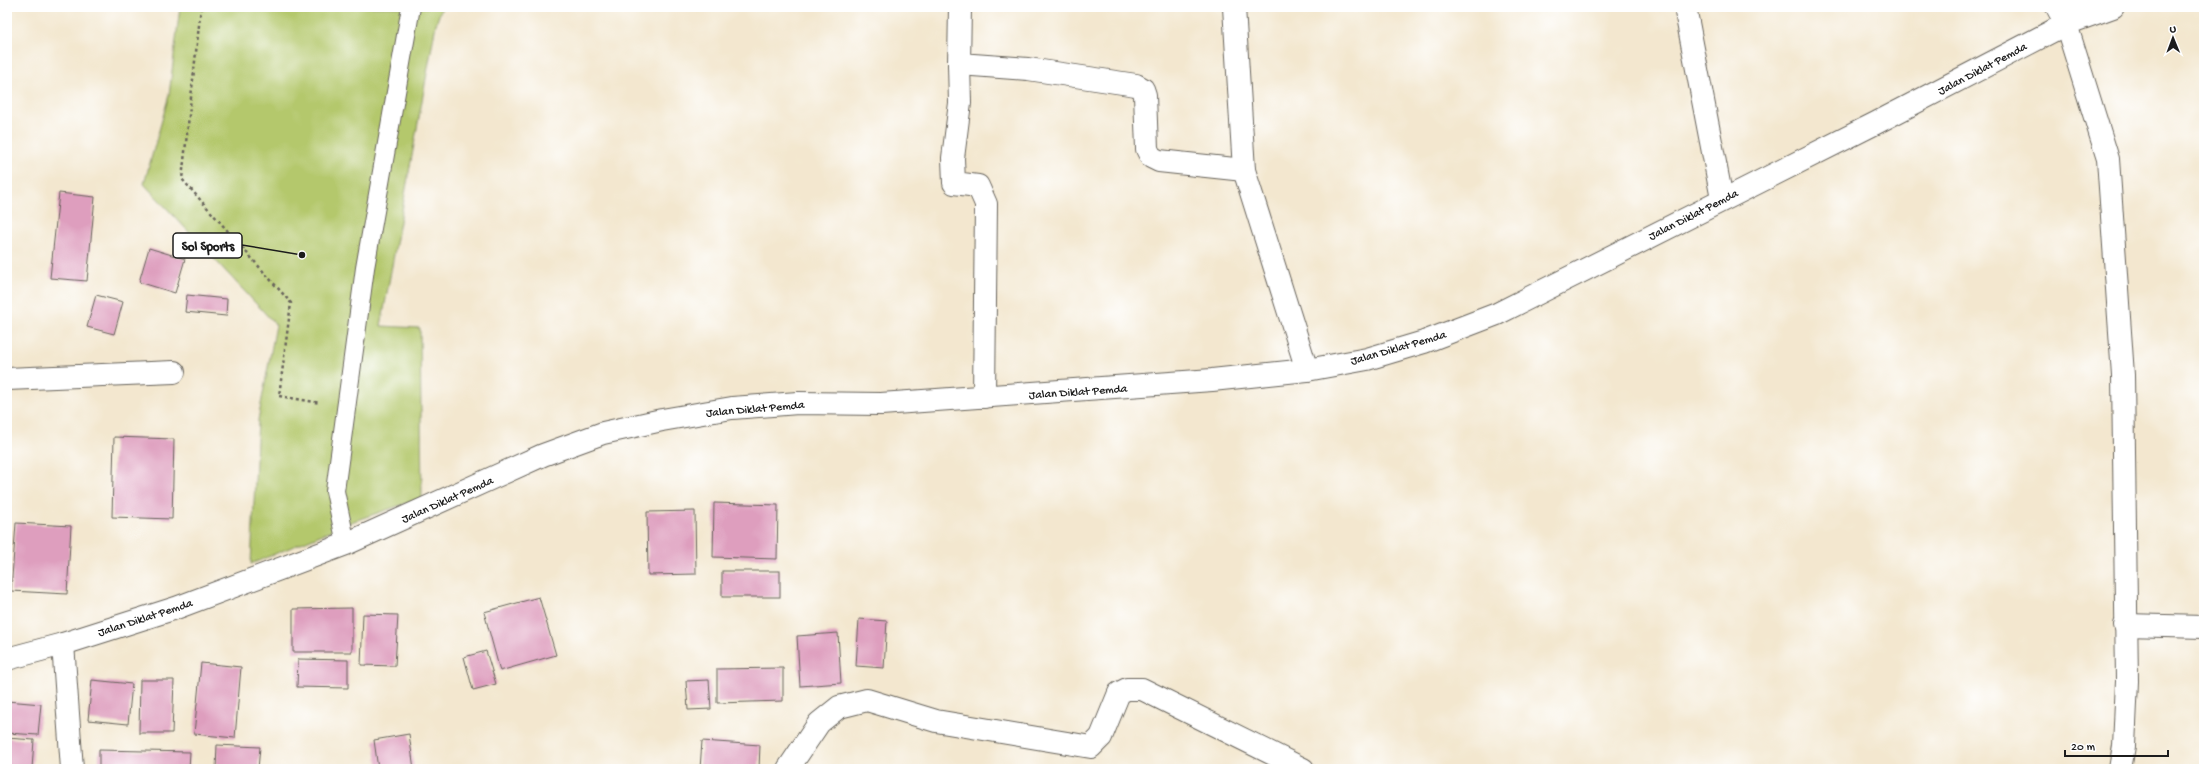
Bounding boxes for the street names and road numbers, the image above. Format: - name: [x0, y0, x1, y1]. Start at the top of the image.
- street label: Jalan Diklat Pemda: [1936, 40, 2030, 99]
- street label: Jalan Diklat Pemda: [1647, 187, 1741, 244]
- street label: Jalan Diklat Pemda: [1349, 328, 1448, 369]
- street label: Jalan Diklat Pemda: [1028, 383, 1128, 403]
- street label: Jalan Diklat Pemda: [705, 399, 805, 421]
- street label: Jalan Diklat Pemda: [400, 474, 496, 527]
- street label: Jalan Diklat Pemda: [97, 597, 195, 641]

